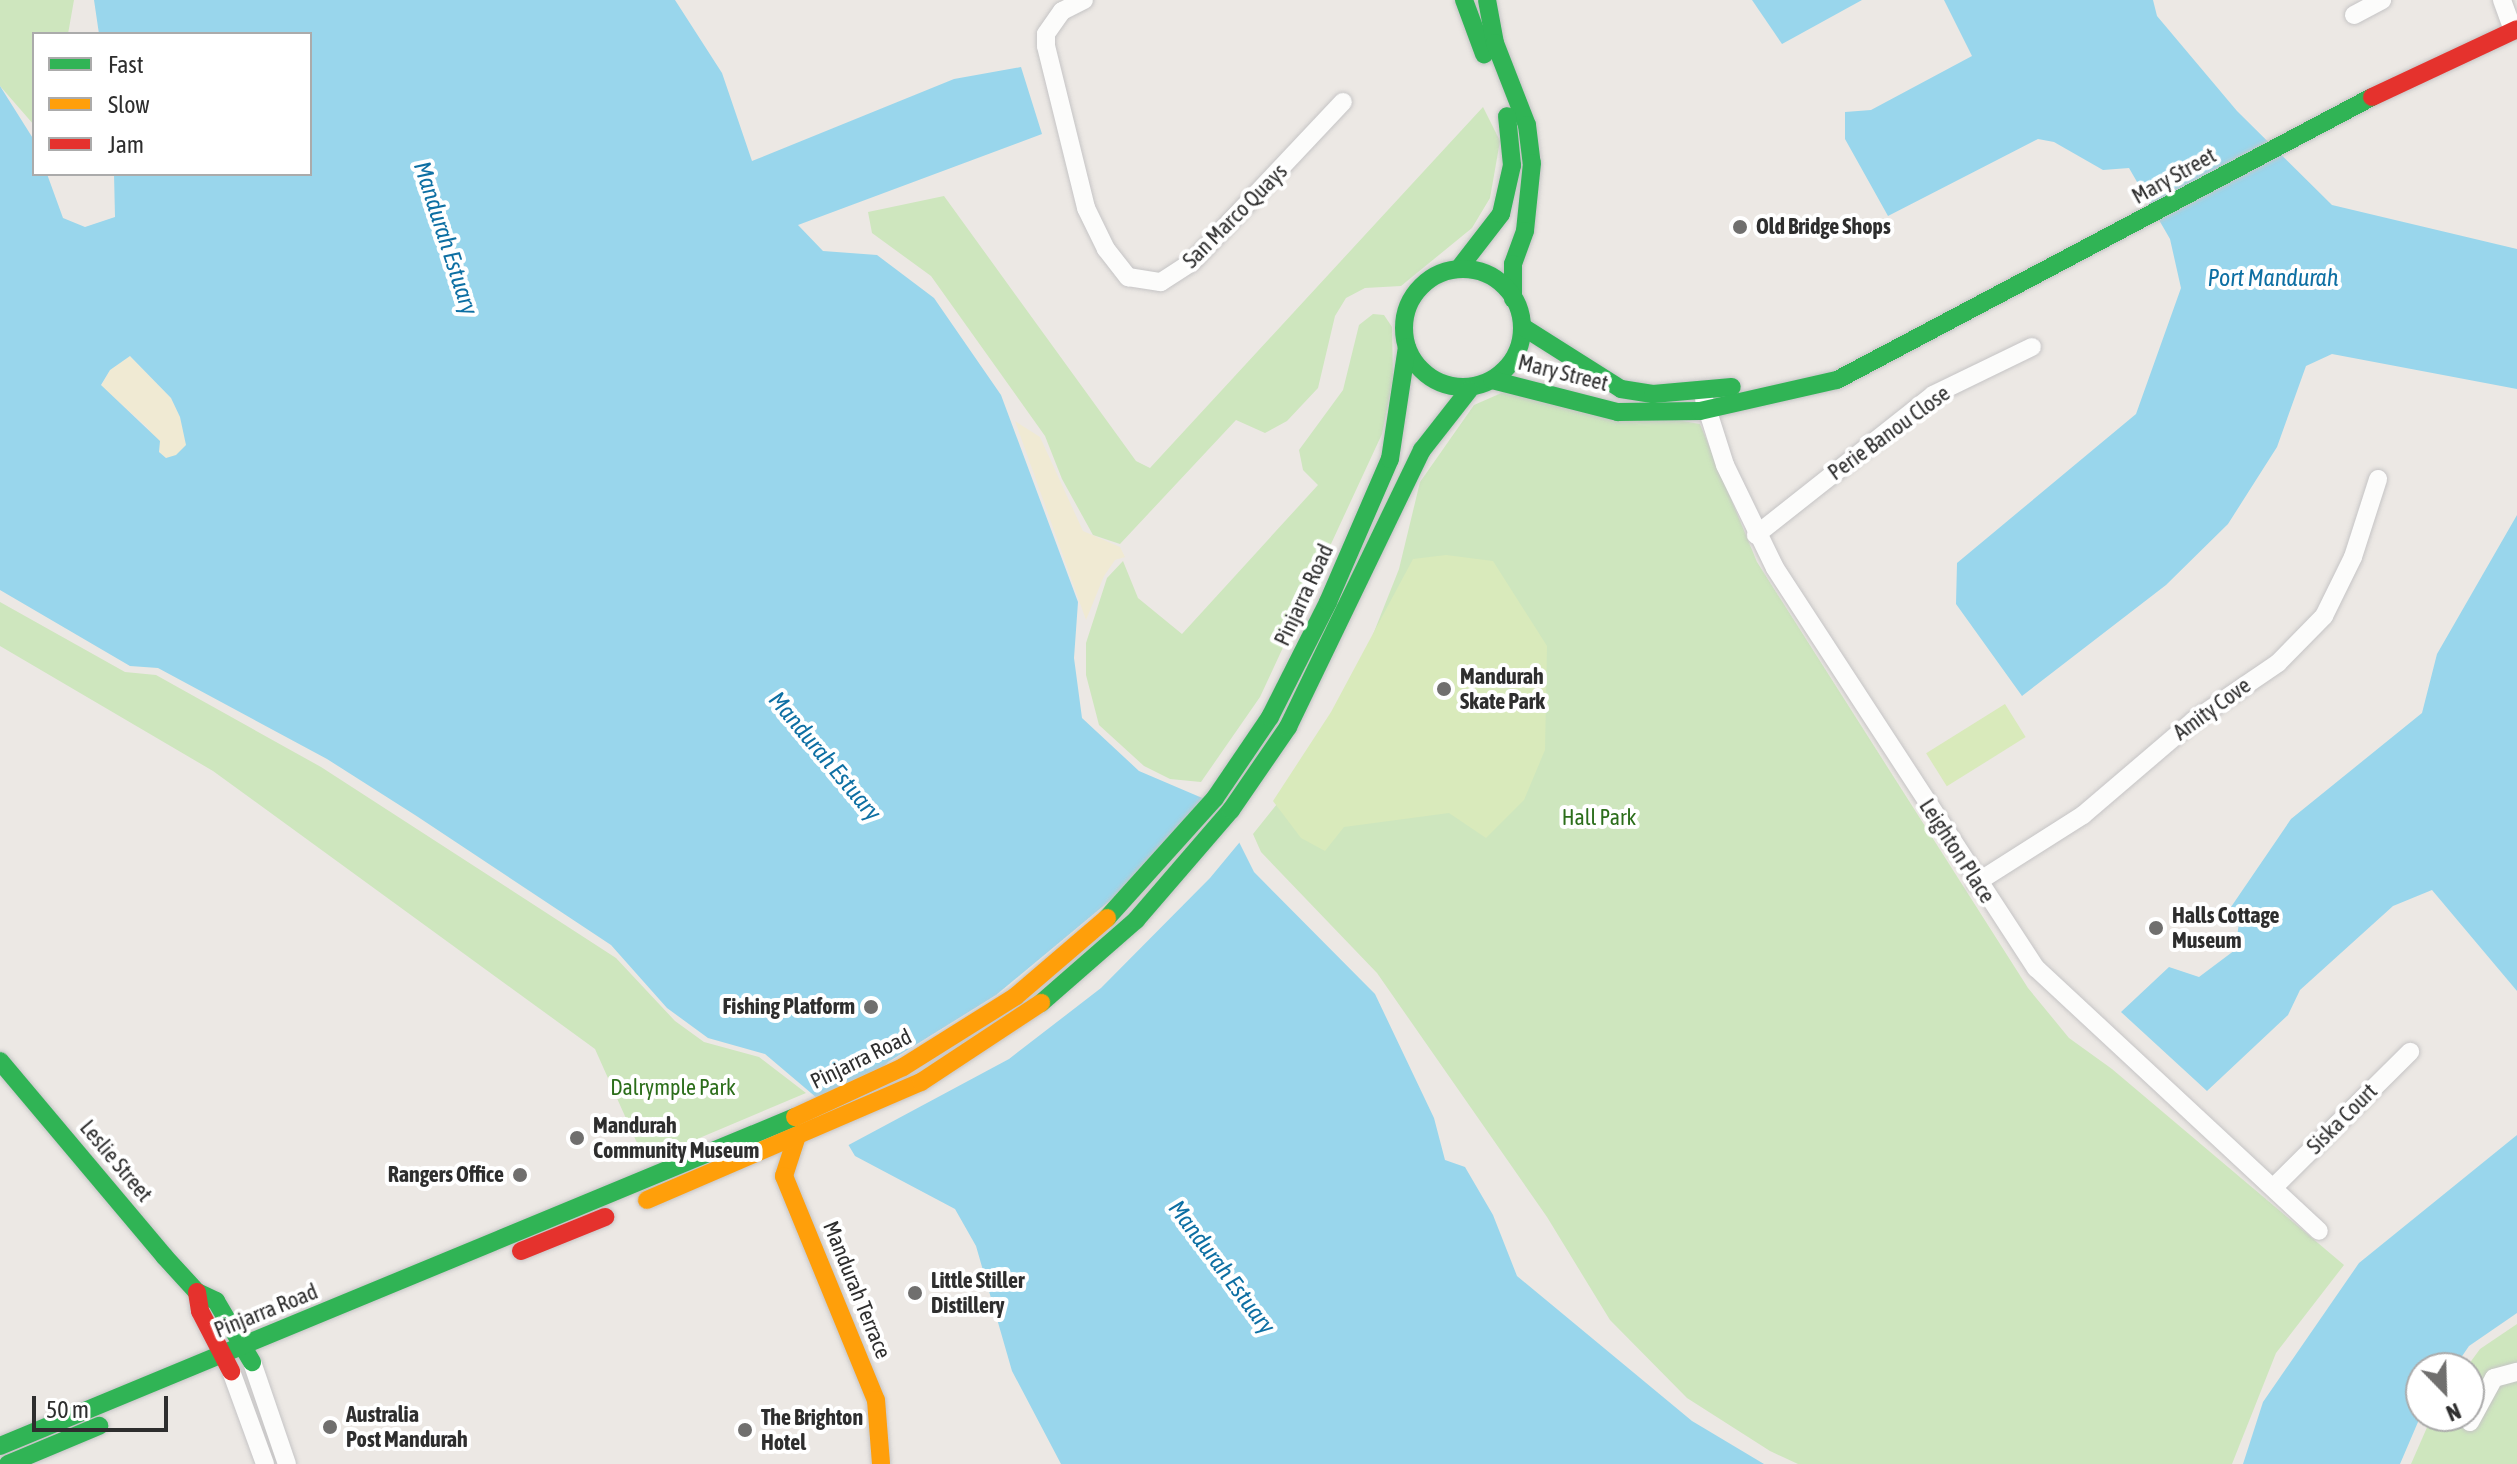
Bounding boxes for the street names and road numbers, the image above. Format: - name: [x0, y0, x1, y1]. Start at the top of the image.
- street label: Mary Street: [2127, 142, 2221, 210]
- street label: San Marco Quays: [1177, 158, 1293, 274]
- street label: Mary Street: [1515, 349, 1611, 397]
- street label: Perie Banou Close: [1823, 380, 1955, 486]
- street label: Pinjarra Road: [1269, 540, 1339, 650]
- street label: Amity Cove: [2168, 672, 2256, 746]
- street label: Leighton Place: [1914, 794, 2000, 908]
- street label: Pinjarra Road: [806, 1023, 916, 1095]
- street label: Siska Court: [2301, 1078, 2383, 1160]
- street label: Leslie Street: [74, 1115, 158, 1207]
- street label: Mandurah Terrace: [817, 1217, 897, 1363]
- street label: Pinjarra Road: [210, 1278, 322, 1344]

